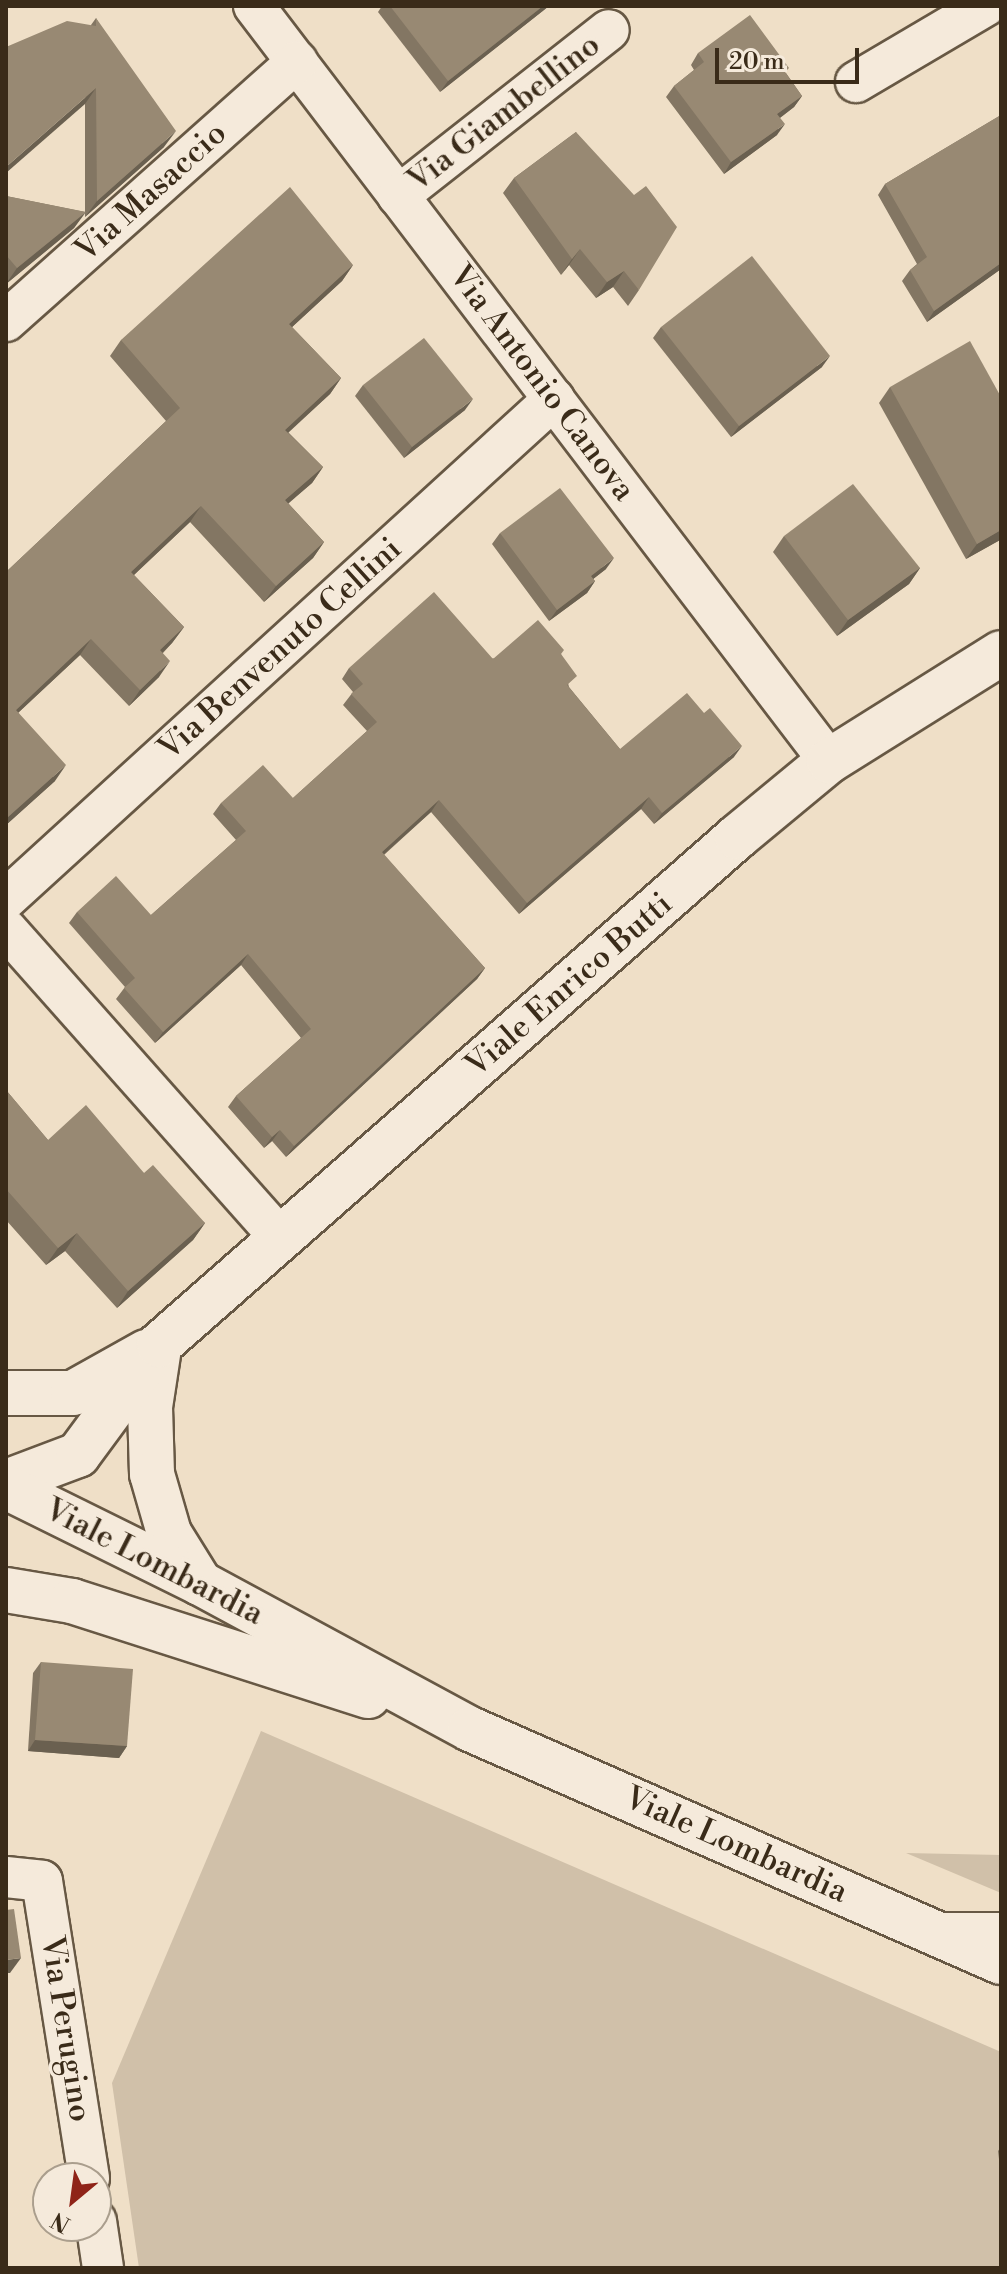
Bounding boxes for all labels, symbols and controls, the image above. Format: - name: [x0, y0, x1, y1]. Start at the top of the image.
- street label: Via Giambellino: [400, 26, 608, 200]
- scale bar: [719, 32, 863, 82]
- text: 20 m: [729, 47, 785, 77]
- street label: Via Masaccio: [68, 114, 234, 270]
- street label: Via Antonio Canova: [441, 258, 643, 508]
- street label: Via Benvenuto Cellini: [151, 530, 409, 768]
- street label: Viale Enrico Butti: [458, 885, 680, 1085]
- street label: Viale Lombardia: [38, 1490, 270, 1634]
- street label: Viale Lombardia: [618, 1779, 854, 1911]
- street label: Via Perugino: [32, 1933, 100, 2125]
- north arrow: [32, 2162, 112, 2242]
- text: N: [47, 2206, 75, 2238]

